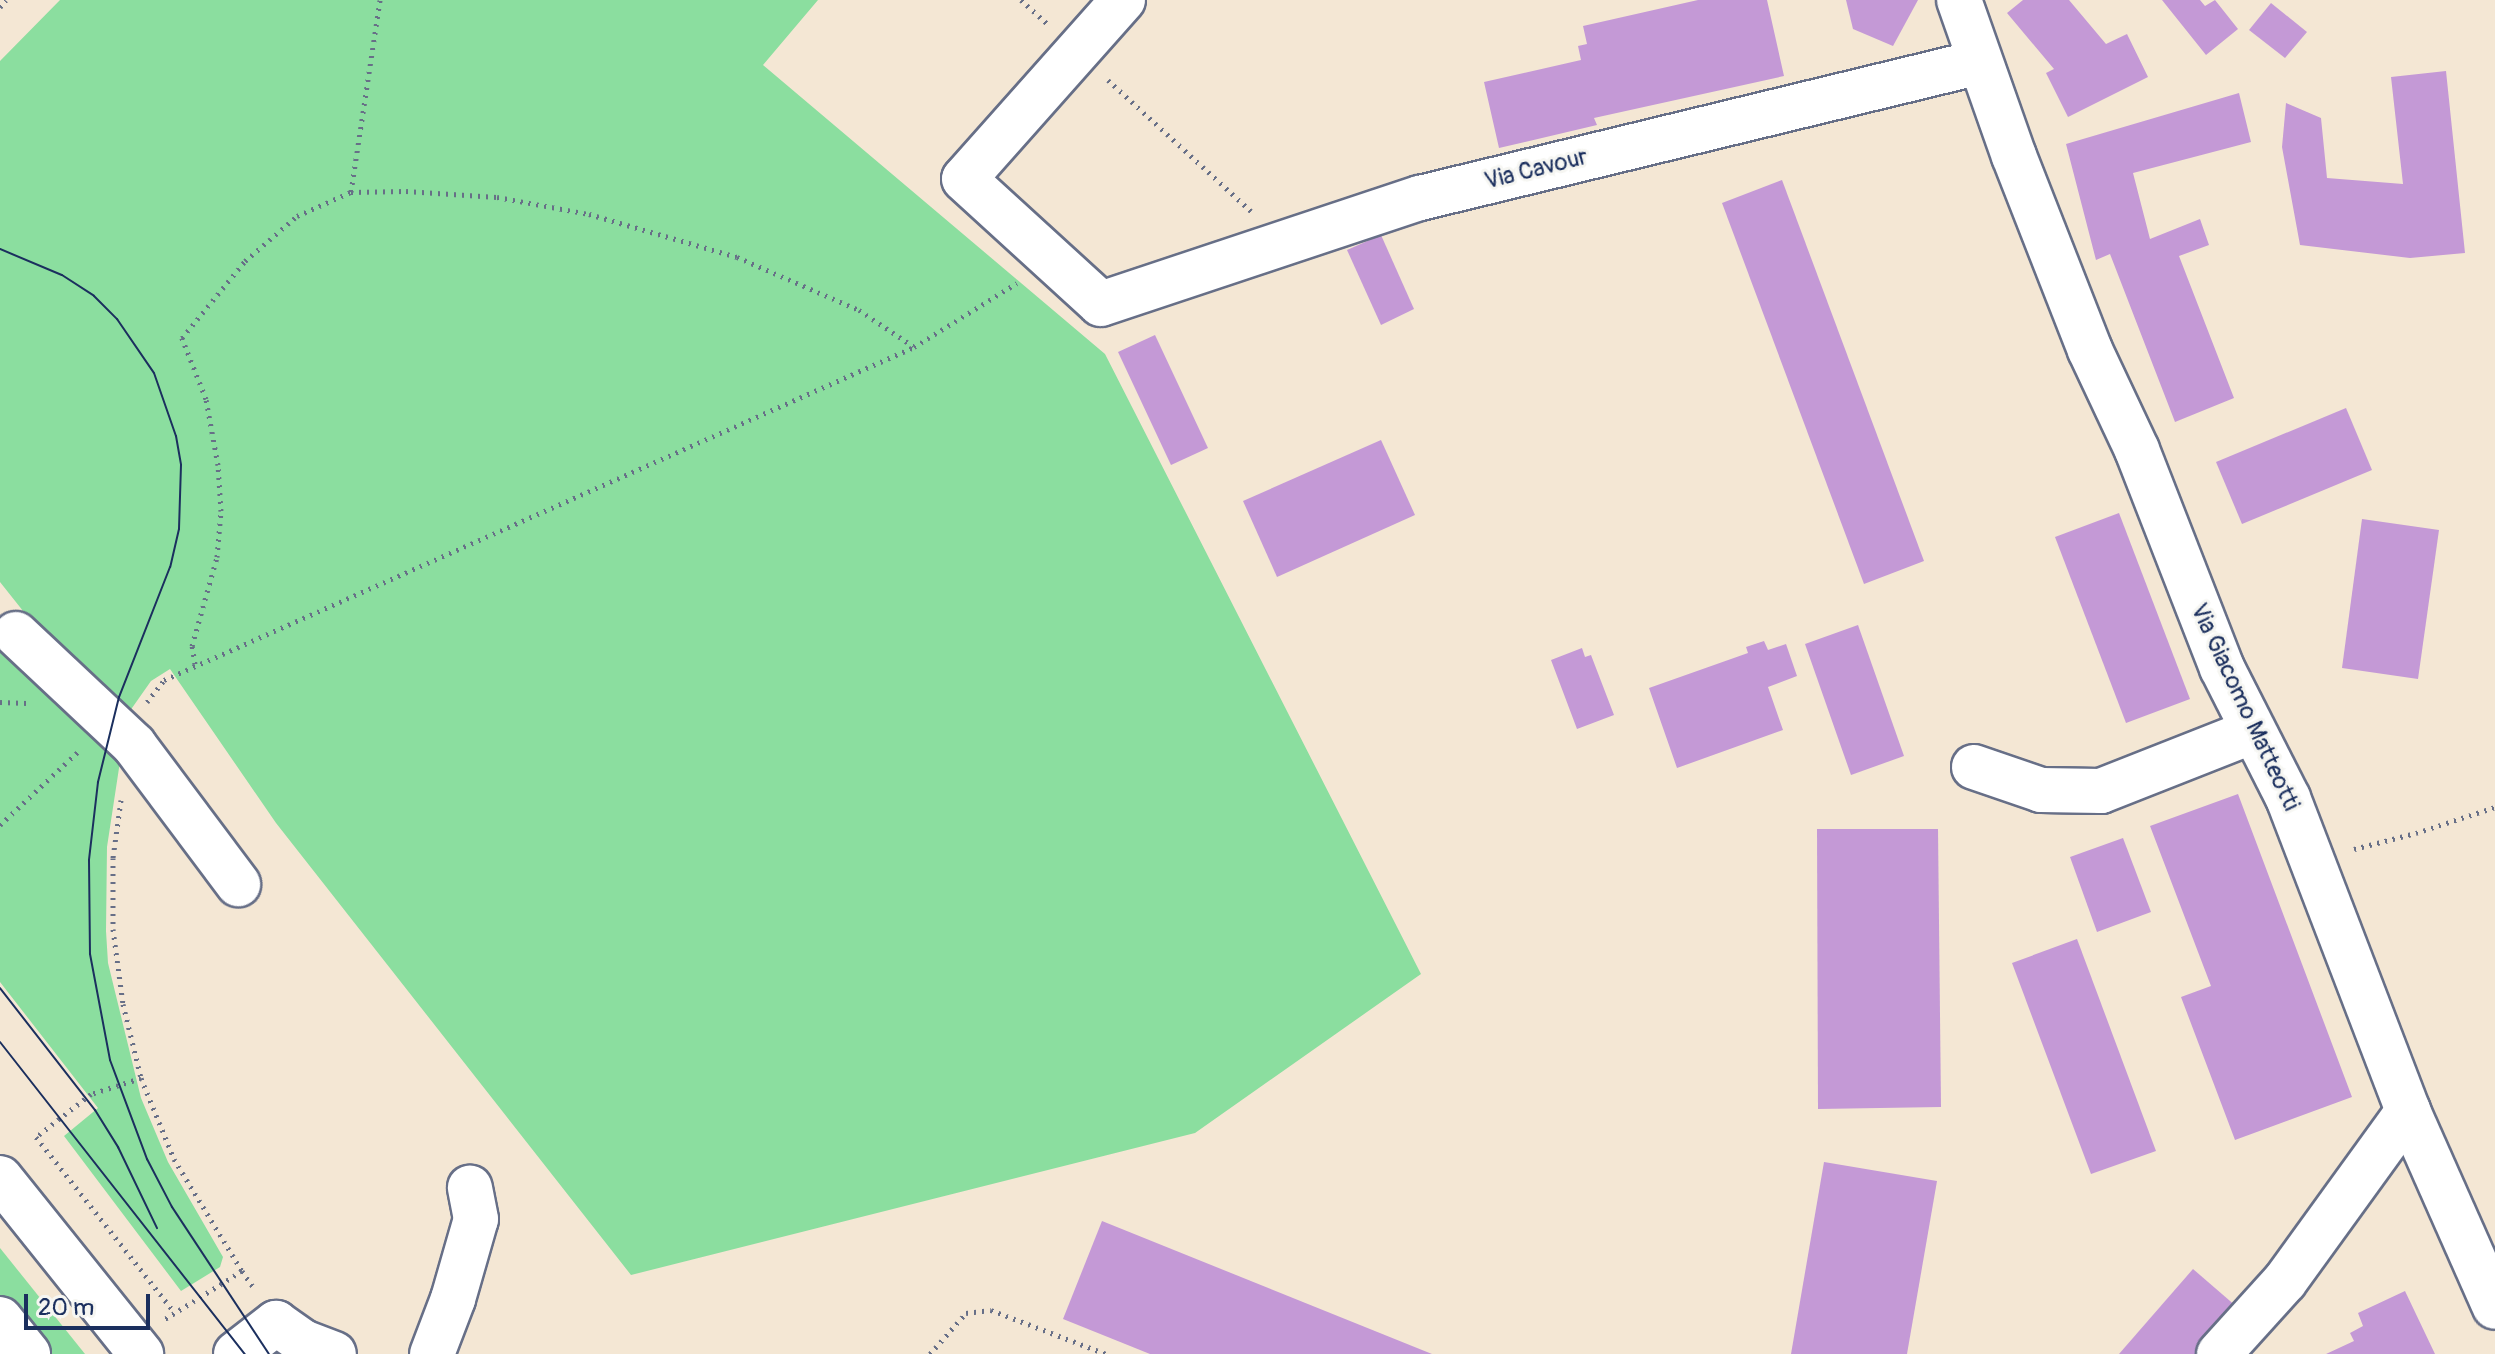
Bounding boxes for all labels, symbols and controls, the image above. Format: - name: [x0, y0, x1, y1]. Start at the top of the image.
- street label: Via Cavour: [1481, 142, 1591, 196]
- street label: Via Giacomo Matteotti: [2184, 599, 2306, 815]
- scale bar: [28, 1278, 154, 1328]
- text: 20 m: [38, 1293, 94, 1322]

